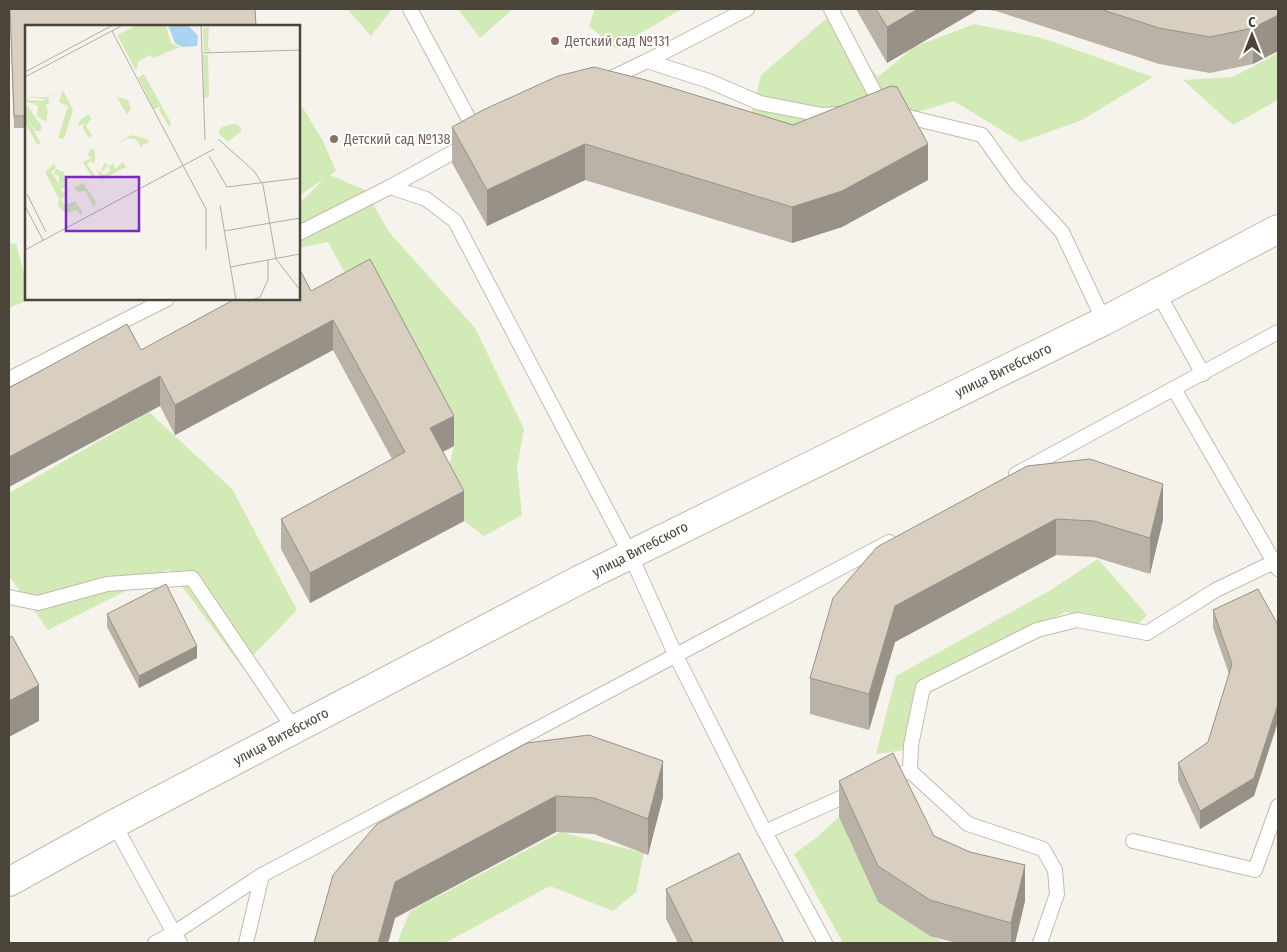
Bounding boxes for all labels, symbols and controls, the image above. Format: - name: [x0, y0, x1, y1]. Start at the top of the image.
- north arrow: [1227, 10, 1277, 60]
- text: С: [1248, 14, 1256, 31]
- inset map: [25, 25, 300, 300]
- place label: Детский сад №131: [564, 33, 670, 50]
- marker: Детский сад №131: [549, 35, 561, 47]
- place label: Детский сад №138: [343, 131, 451, 148]
- marker: Детский сад №138: [328, 133, 340, 145]
- street label: улица Витебского: [952, 340, 1054, 401]
- street label: улица Витебского: [589, 518, 691, 581]
- street label: улица Витебского: [231, 704, 332, 769]

